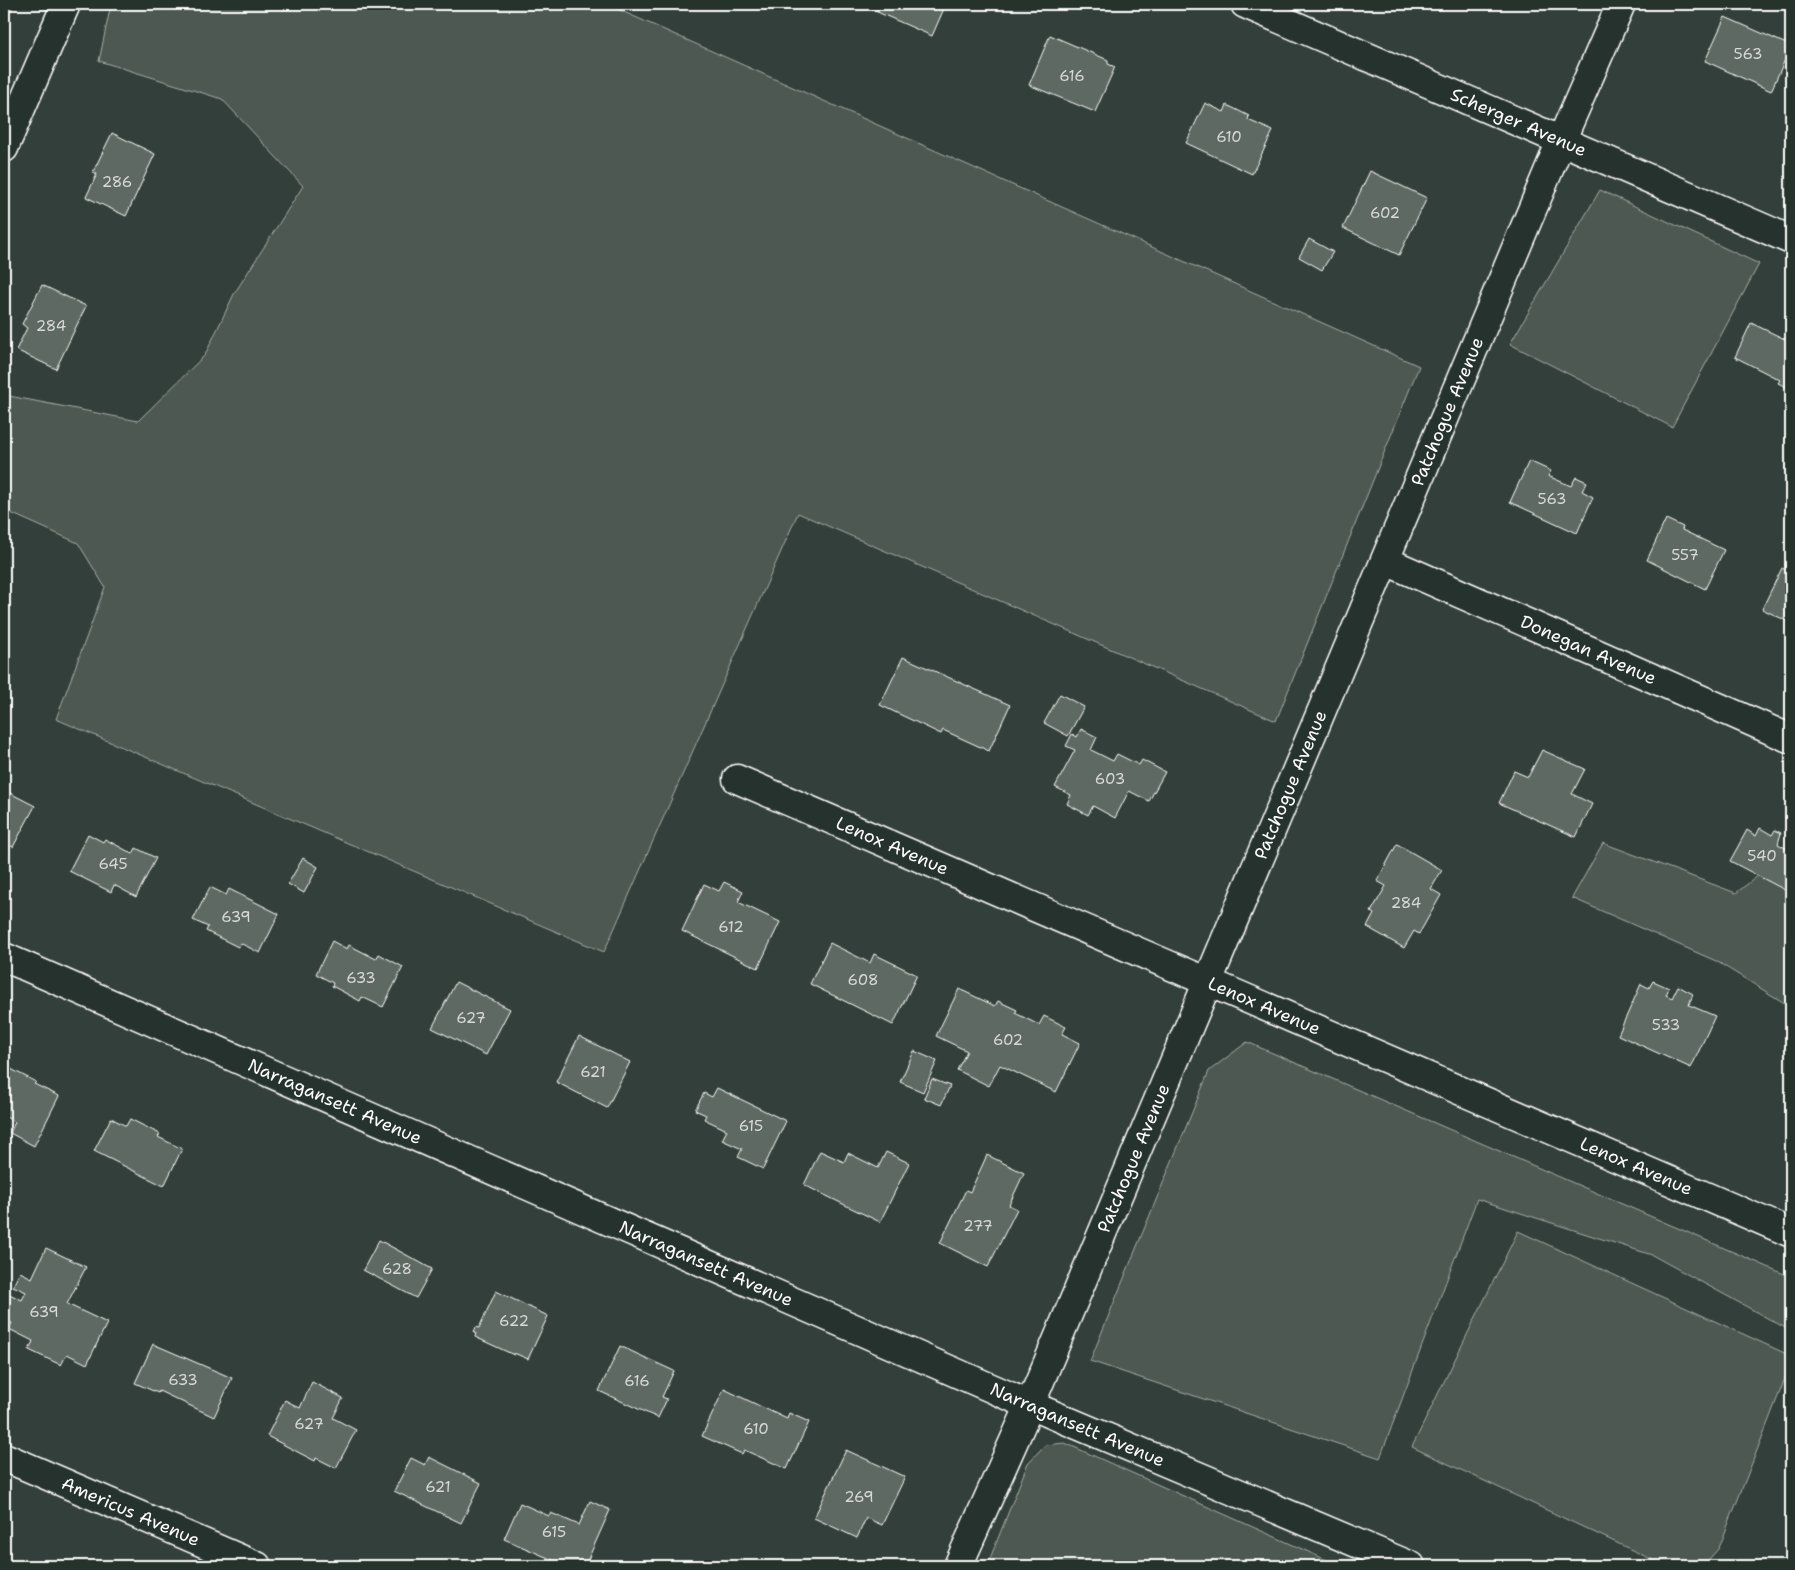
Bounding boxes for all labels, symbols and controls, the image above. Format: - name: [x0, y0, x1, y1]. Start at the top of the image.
- house number: 563: [1733, 44, 1763, 64]
- house number: 616: [1059, 66, 1085, 86]
- street label: Scherger Avenue: [1447, 82, 1590, 162]
- house number: 610: [1216, 127, 1242, 147]
- house number: 286: [102, 172, 132, 192]
- house number: 602: [1370, 203, 1400, 223]
- house number: 284: [36, 316, 66, 336]
- street label: Patchogue Avenue: [1405, 333, 1489, 490]
- house number: 563: [1537, 489, 1567, 509]
- house number: 557: [1671, 545, 1699, 565]
- street label: Donegan Avenue: [1516, 609, 1660, 690]
- street label: Patchogue Avenue: [1249, 707, 1332, 863]
- house number: 603: [1095, 769, 1125, 789]
- street label: Lenox Avenue: [832, 811, 952, 881]
- house number: 540: [1747, 846, 1777, 866]
- house number: 645: [98, 854, 128, 874]
- house number: 284: [1391, 893, 1421, 913]
- house number: 639: [221, 907, 251, 927]
- house number: 612: [718, 917, 744, 937]
- house number: 633: [346, 968, 376, 988]
- house number: 608: [848, 970, 878, 990]
- street label: Lenox Avenue: [1204, 971, 1324, 1041]
- house number: 627: [456, 1008, 486, 1028]
- house number: 533: [1652, 1015, 1680, 1035]
- house number: 602: [993, 1030, 1023, 1050]
- street label: Narragansett Avenue: [244, 1053, 426, 1150]
- house number: 621: [580, 1062, 606, 1082]
- street label: Patchogue Avenue: [1092, 1080, 1176, 1236]
- house number: 615: [739, 1116, 763, 1136]
- street label: Lenox Avenue: [1576, 1131, 1696, 1201]
- street label: Narragansett Avenue: [615, 1215, 797, 1312]
- house number: 277: [963, 1216, 993, 1236]
- house number: 628: [382, 1259, 412, 1279]
- house number: 639: [29, 1302, 59, 1322]
- house number: 622: [499, 1311, 529, 1331]
- house number: 633: [168, 1370, 198, 1390]
- house number: 616: [624, 1371, 650, 1391]
- street label: Narragansett Avenue: [986, 1377, 1168, 1473]
- house number: 627: [294, 1414, 324, 1434]
- house number: 610: [743, 1419, 769, 1439]
- street label: Americus Avenue: [58, 1471, 204, 1552]
- house number: 621: [425, 1477, 451, 1497]
- house number: 269: [844, 1487, 874, 1507]
- house number: 615: [542, 1522, 566, 1542]

